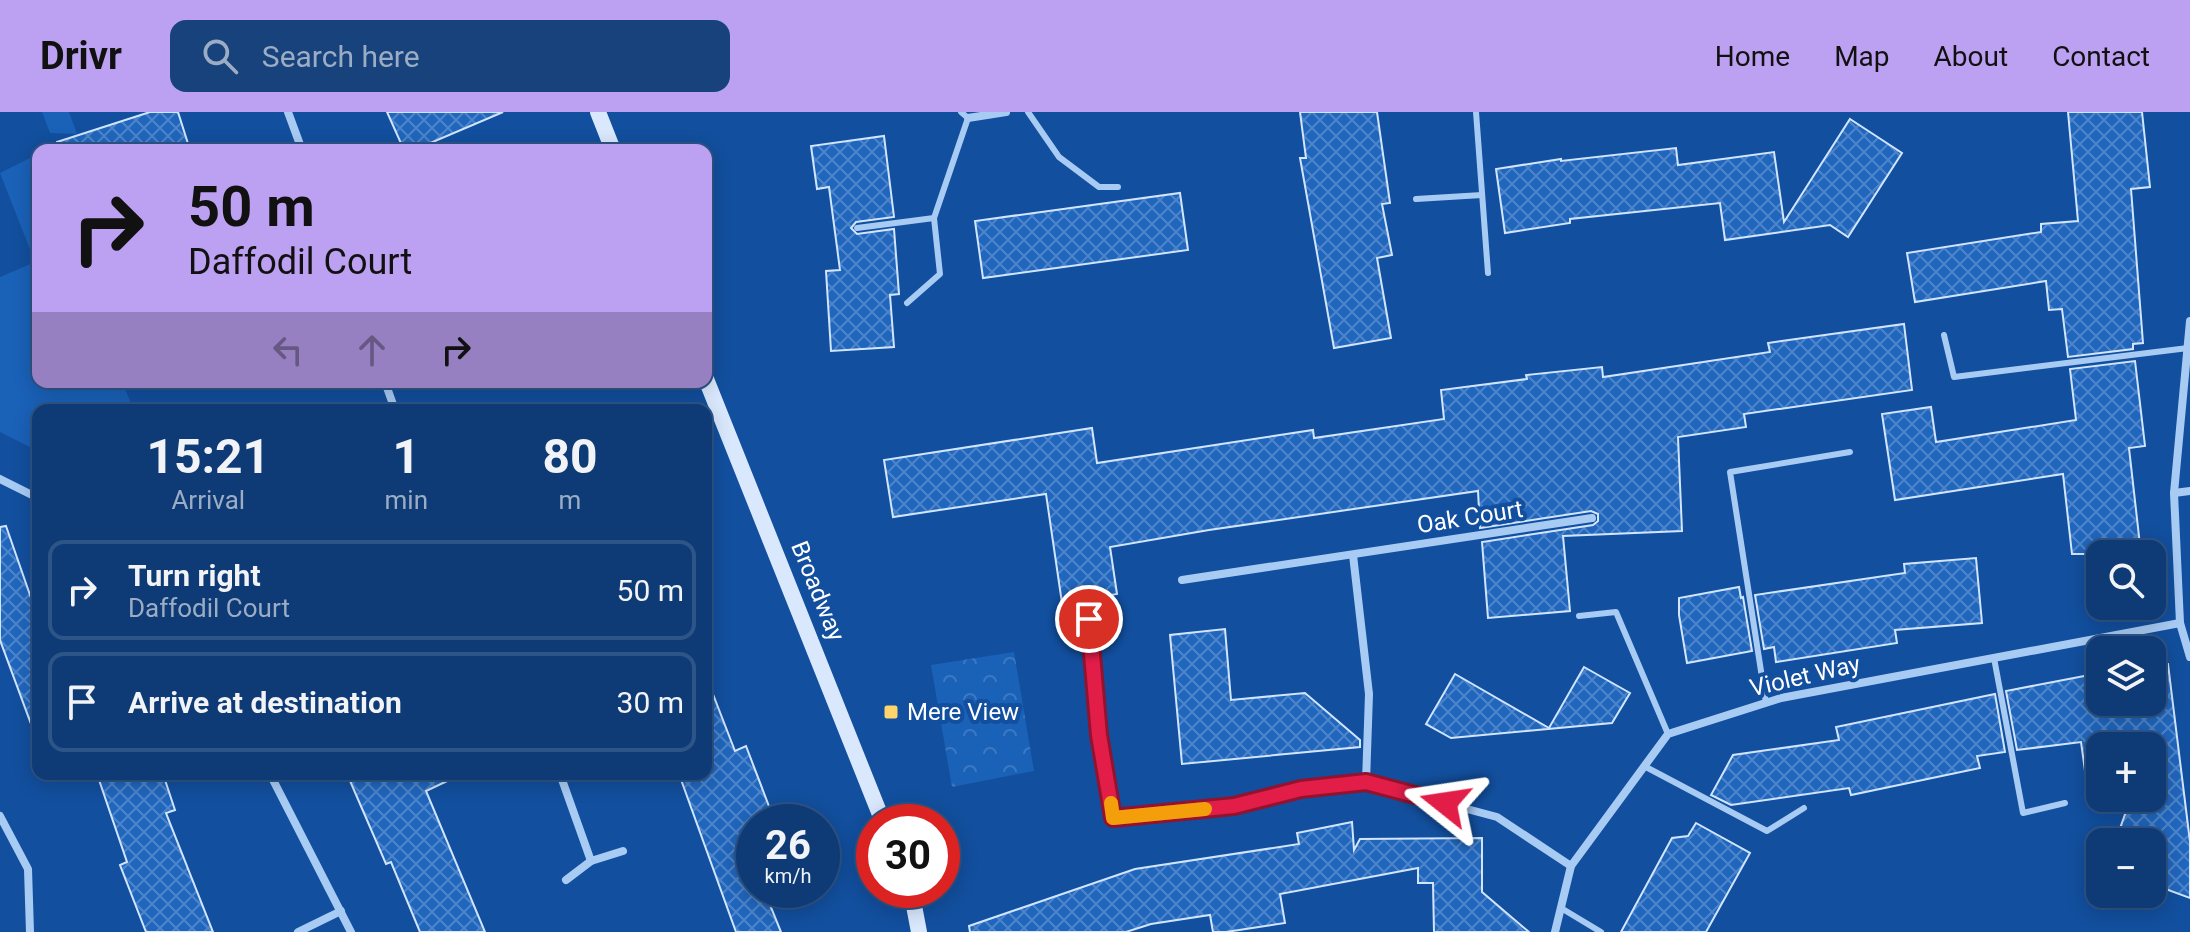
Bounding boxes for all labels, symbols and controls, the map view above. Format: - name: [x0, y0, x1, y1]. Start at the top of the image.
- search box: [170, 20, 730, 92]
- text: Drivr: [40, 34, 122, 78]
- icon: search: [198, 34, 242, 78]
- text: Search here: [262, 39, 420, 74]
- text: Home: [1715, 40, 1790, 73]
- text: Map: [1834, 40, 1890, 73]
- text: About: [1934, 40, 2008, 73]
- text: Contact: [2052, 40, 2150, 73]
- text: 50 m: [188, 174, 315, 240]
- icon: right: [56, 176, 160, 280]
- text: Daffodil Court: [188, 241, 412, 283]
- icon: left: [266, 328, 310, 372]
- icon: ahead: [350, 328, 394, 372]
- icon: right: [434, 328, 478, 372]
- text: 15:21: [146, 428, 270, 485]
- text: 1: [393, 428, 420, 485]
- text: 80: [542, 428, 598, 485]
- text: Arrival: [171, 485, 245, 515]
- text: min: [385, 485, 428, 515]
- text: m: [559, 485, 581, 515]
- street label: Oak Court: [1415, 495, 1525, 539]
- street label: Broadway: [785, 537, 851, 646]
- map controls: [2086, 540, 2166, 908]
- button: search: [2086, 540, 2166, 620]
- text: Turn right: [128, 558, 261, 593]
- icon: right: [60, 568, 104, 612]
- text: 50 m: [617, 573, 684, 608]
- pin: [1055, 585, 1123, 653]
- text: Daffodil Court: [128, 593, 290, 623]
- icon: arrive: [1067, 597, 1111, 641]
- button: layers: [2086, 636, 2166, 716]
- street label: Violet Way: [1747, 650, 1863, 702]
- icon: arrive: [60, 680, 104, 724]
- text: Arrive at destination: [128, 685, 402, 720]
- text: 30 m: [617, 685, 684, 720]
- place label: Mere View: [907, 698, 1019, 726]
- marker: Mere View: [882, 703, 900, 721]
- button: +: [2086, 732, 2166, 812]
- position arrow: [1403, 761, 1487, 845]
- speed limit sign: 30: [856, 804, 960, 908]
- text: 26: [765, 822, 811, 869]
- button: −: [2086, 828, 2166, 908]
- text: km/h: [765, 864, 811, 888]

